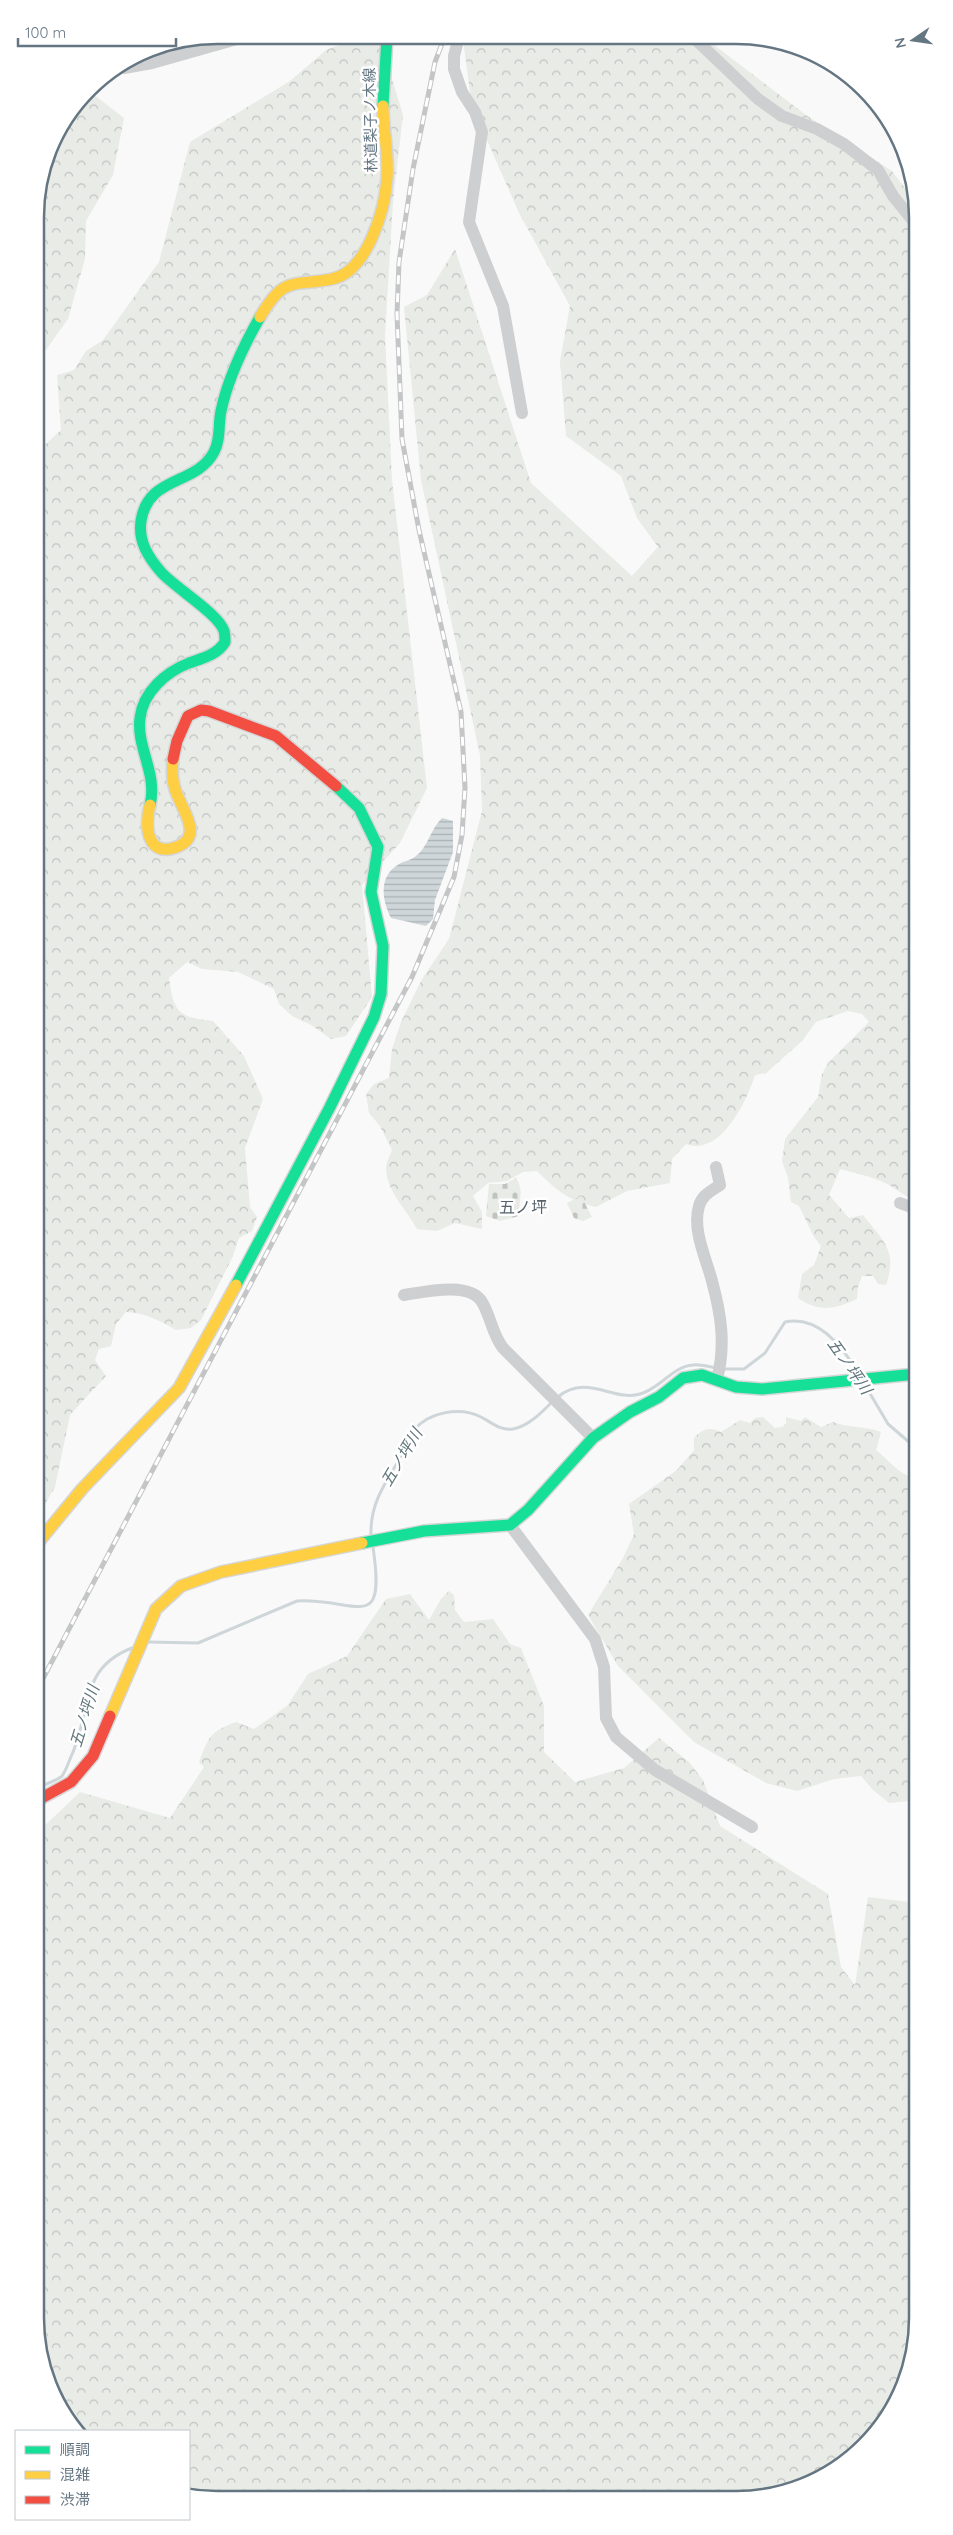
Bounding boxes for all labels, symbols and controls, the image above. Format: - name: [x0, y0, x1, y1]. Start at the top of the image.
- scale bar: [18, 15, 175, 47]
- north arrow: [888, 15, 938, 65]
- text: 100 m: [25, 23, 66, 42]
- text: N: [890, 36, 910, 50]
- street label: 林道梨子ノ木線: [360, 67, 380, 173]
- district label: 五ノ坪: [499, 1197, 547, 1217]
- water label: 五ノ坪川: [823, 1334, 878, 1400]
- water label: 五ノ坪川: [376, 1423, 427, 1490]
- water label: 五ノ坪川: [65, 1681, 104, 1750]
- legend: [15, 2430, 190, 2520]
- text: 順調: [60, 2440, 90, 2459]
- text: 混雑: [60, 2465, 90, 2484]
- text: 渋滞: [60, 2490, 90, 2509]

